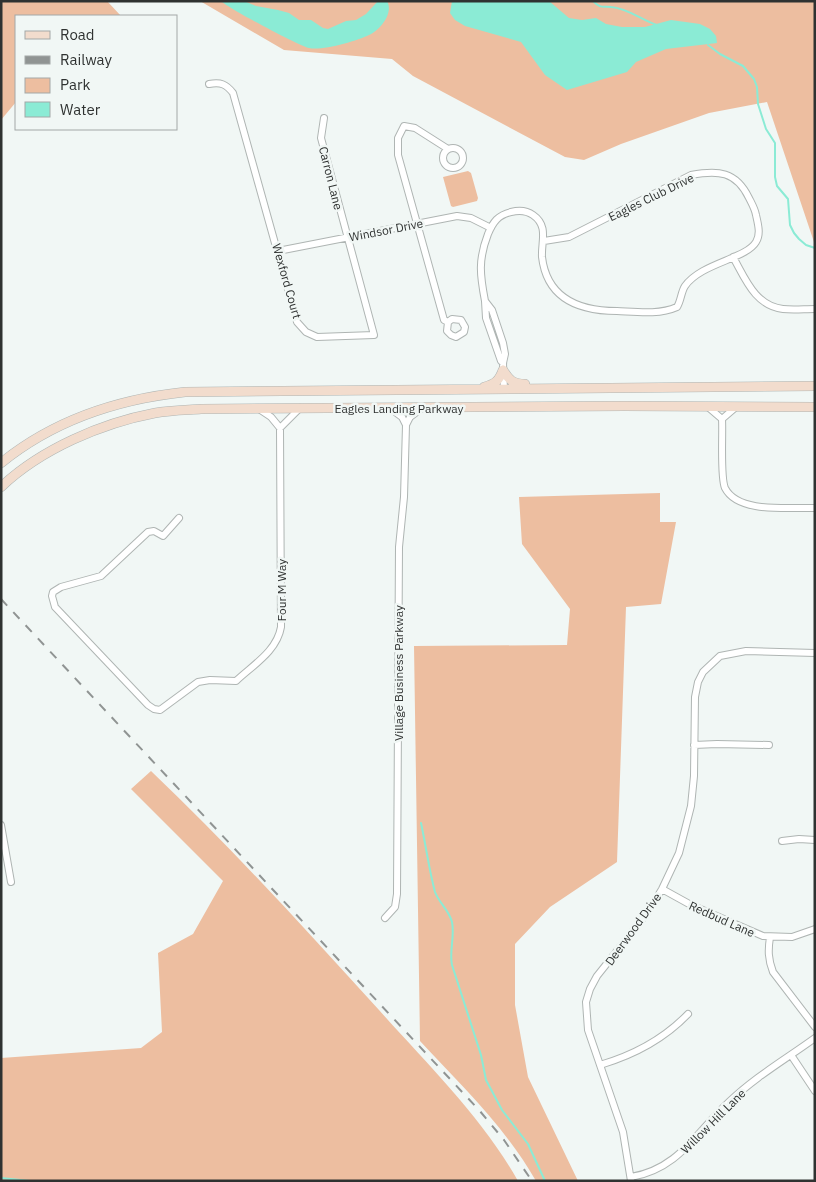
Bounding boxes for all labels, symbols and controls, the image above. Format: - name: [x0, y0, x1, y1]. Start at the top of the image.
- legend: [15, 15, 178, 130]
- text: Road: [60, 25, 95, 44]
- text: Railway: [60, 50, 113, 69]
- text: Park: [60, 75, 90, 94]
- text: Water: [60, 100, 101, 119]
- street label: Carron Lane: [316, 145, 346, 212]
- street label: Eagles Club Drive: [606, 170, 697, 224]
- street label: Windsor Drive: [348, 215, 425, 245]
- street label: Wexford Court: [269, 242, 305, 320]
- street label: Eagles Landing Parkway: [334, 401, 464, 416]
- street label: Four M Way: [274, 559, 289, 621]
- street label: Village Business Parkway: [391, 605, 406, 741]
- street label: Deerwood Drive: [602, 889, 665, 968]
- street label: Redbud Lane: [687, 898, 758, 940]
- street label: Willow Hill Lane: [677, 1085, 749, 1157]

